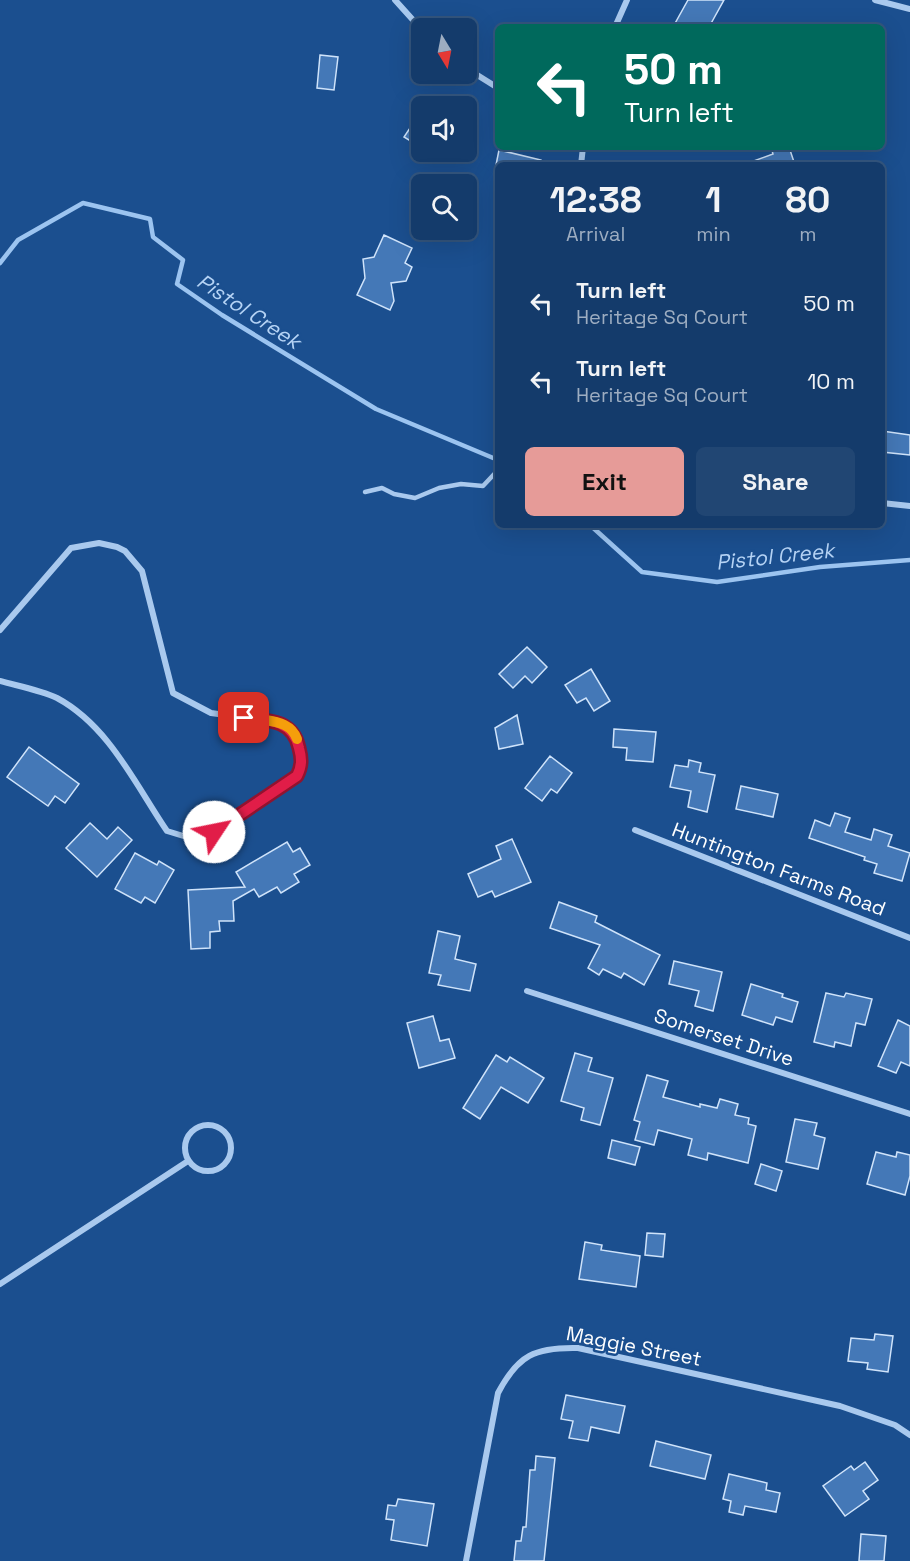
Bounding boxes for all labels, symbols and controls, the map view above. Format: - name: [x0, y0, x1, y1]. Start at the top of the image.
- north arrow: [411, 18, 477, 84]
- map controls: [411, 18, 477, 240]
- text: 50 m: [624, 43, 723, 96]
- icon: left: [525, 48, 603, 126]
- text: Turn left: [624, 95, 734, 130]
- button: sound: [411, 96, 477, 162]
- button: search: [411, 174, 477, 240]
- text: 12:38: [550, 177, 642, 223]
- text: 1: [705, 177, 722, 223]
- text: 80: [785, 177, 830, 223]
- text: Arrival: [566, 221, 625, 247]
- text: min: [696, 221, 731, 247]
- text: m: [799, 221, 816, 247]
- water label: Pistol Creek: [192, 267, 308, 356]
- text: Turn left: [576, 276, 666, 304]
- icon: left: [525, 287, 558, 320]
- text: 50 m: [803, 289, 855, 317]
- text: Heritage Sq Court: [576, 304, 748, 330]
- text: Turn left: [576, 354, 666, 382]
- icon: left: [525, 365, 558, 398]
- text: 10 m: [807, 367, 855, 395]
- text: Heritage Sq Court: [576, 382, 748, 408]
- button: Exit: [525, 447, 684, 516]
- button: Share: [696, 447, 855, 516]
- water label: Pistol Creek: [715, 536, 838, 576]
- pin: [218, 692, 269, 743]
- icon: arrive: [227, 701, 260, 734]
- position arrow: [182, 800, 246, 864]
- street label: Huntington Farms Road: [668, 816, 890, 922]
- street label: Somerset Drive: [651, 1002, 797, 1072]
- street label: Maggie Street: [564, 1320, 704, 1372]

